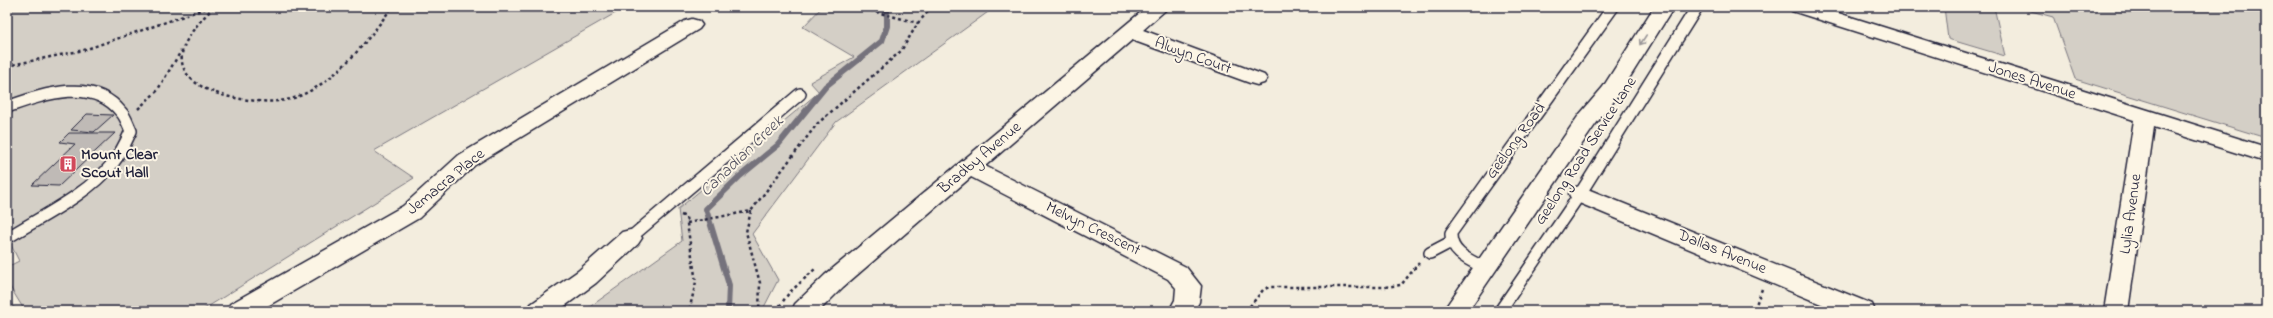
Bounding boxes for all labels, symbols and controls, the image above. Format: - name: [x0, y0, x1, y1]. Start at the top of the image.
- street label: Alwyn Court: [1151, 31, 1235, 81]
- one-way arrow: [1639, 34, 1647, 45]
- street label: Jones Avenue: [1985, 56, 2080, 107]
- street label: Geelong Road Service Lane: [1529, 71, 1644, 230]
- street label: Geelong Road: [1480, 98, 1552, 184]
- water label: Canadian Creek: [695, 108, 791, 202]
- street label: Bradby Avenue: [932, 115, 1028, 201]
- street label: Jemacra Place: [402, 142, 491, 221]
- place label: Mount Clear Scout Hall: [81, 143, 159, 185]
- building icon: Mount Clear Scout Hall: [58, 154, 78, 174]
- street label: Lylia Avenue: [2113, 171, 2149, 256]
- street label: Melvyn Crescent: [1041, 196, 1145, 263]
- street label: Dallas Avenue: [1673, 223, 1771, 281]

